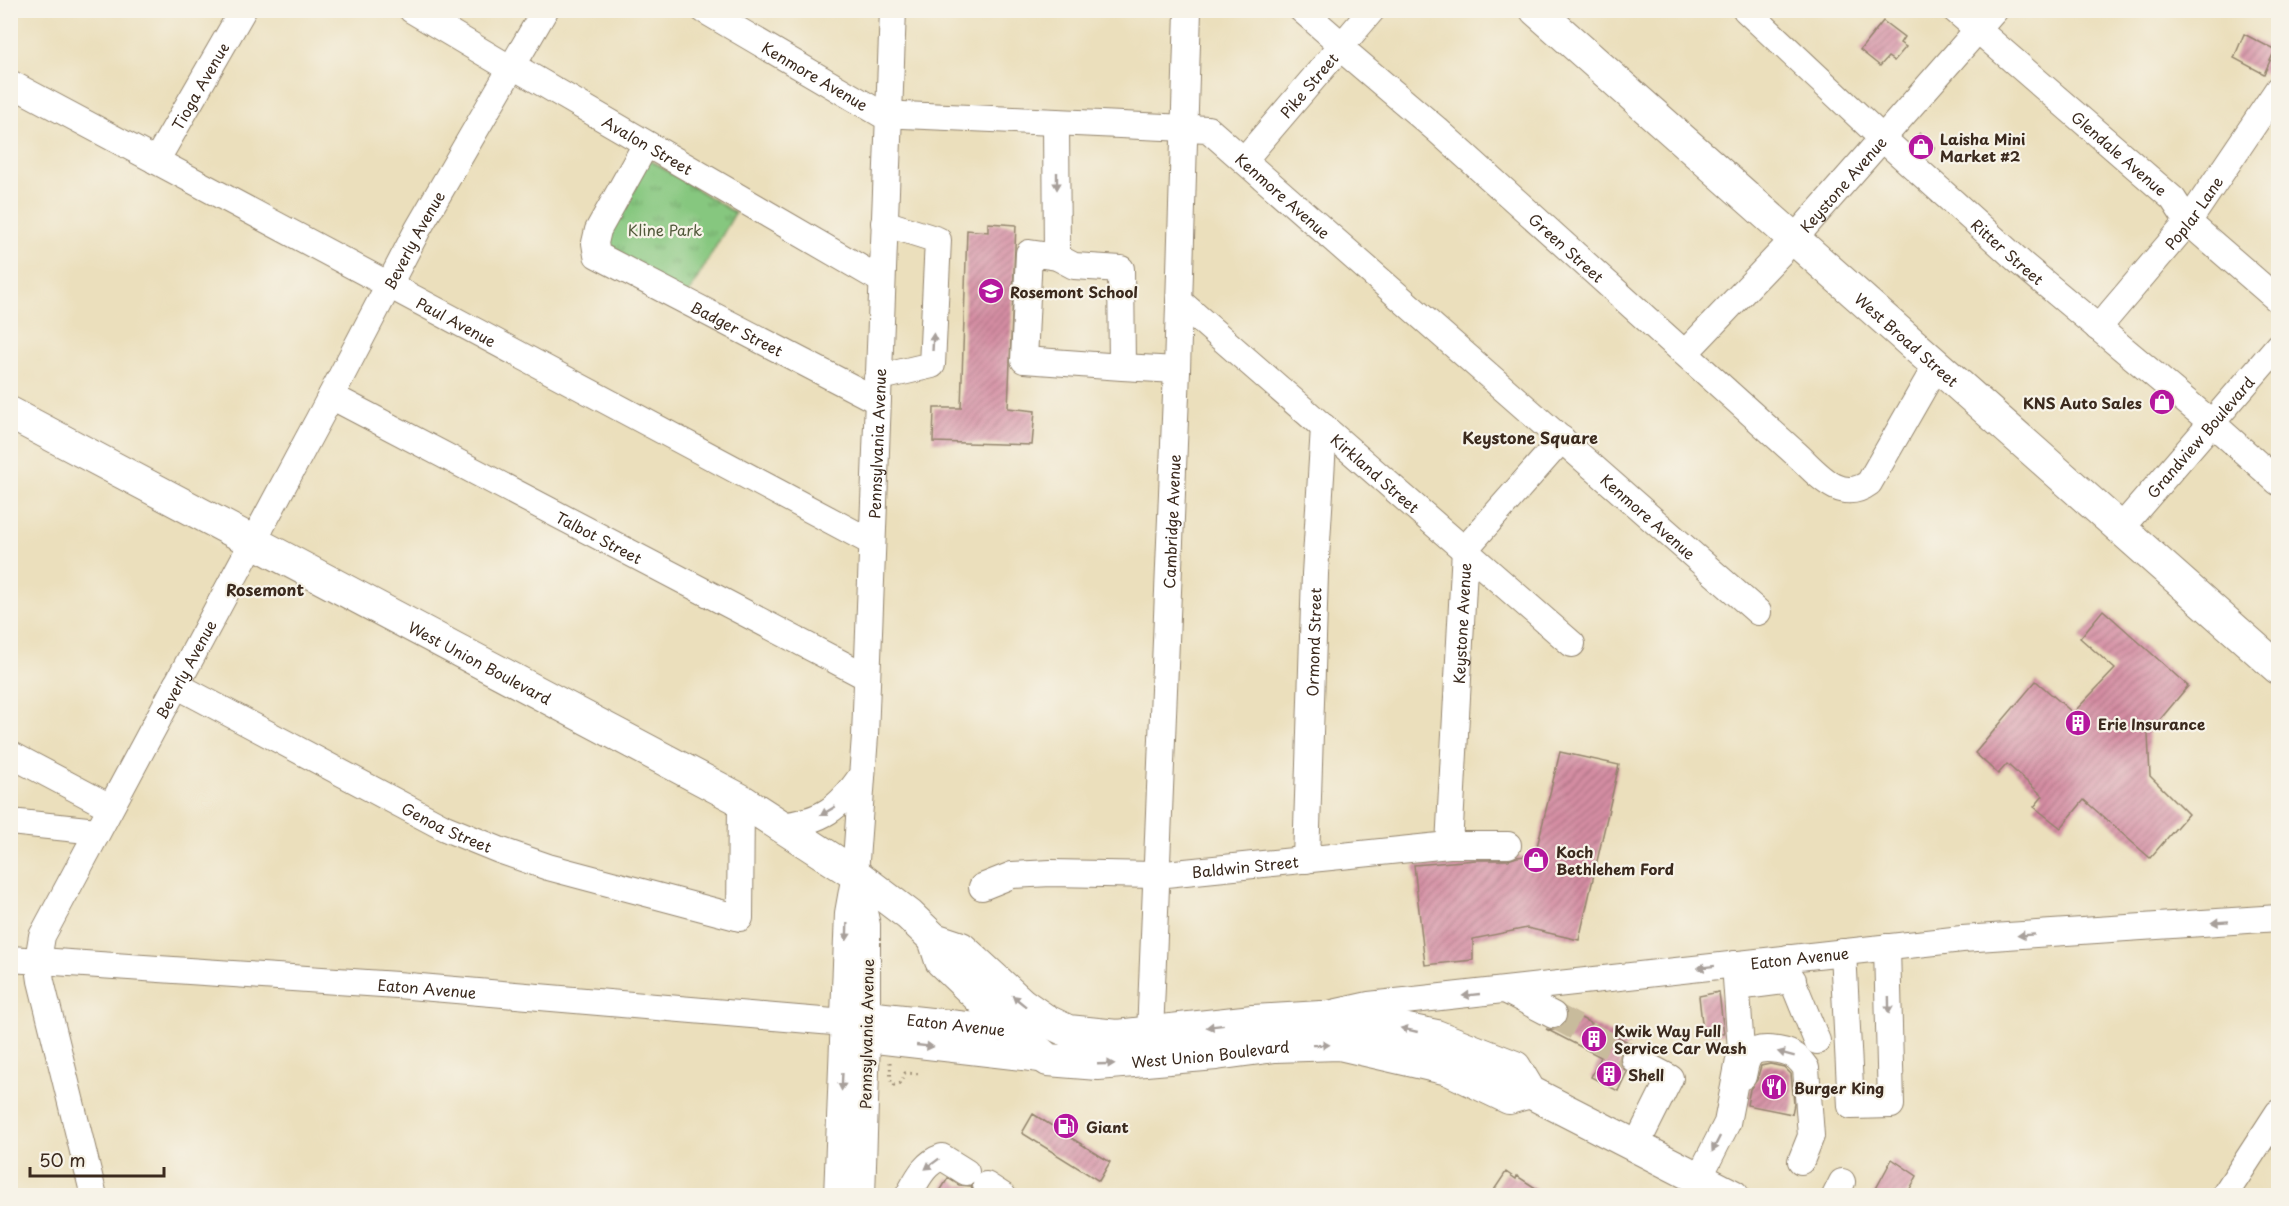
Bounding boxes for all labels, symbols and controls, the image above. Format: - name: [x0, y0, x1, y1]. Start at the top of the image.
- street label: Kenmore Avenue: [758, 35, 873, 116]
- street label: Tioga Avenue: [165, 38, 234, 134]
- street label: Pike Street: [1274, 47, 1343, 122]
- street label: Glendale Avenue: [2067, 105, 2173, 201]
- street label: Avalon Street: [599, 109, 697, 180]
- place label: Laisha Mini Market #2: [1940, 127, 2025, 167]
- street label: Keystone Avenue: [1794, 131, 1891, 237]
- shop icon: Laisha Mini Market #2: [1906, 132, 1936, 162]
- street label: Kenmore Avenue: [1231, 147, 1336, 243]
- street label: Poplar Lane: [2158, 171, 2228, 254]
- one-way arrow: [1052, 172, 1062, 191]
- street label: Beverly Avenue: [377, 186, 449, 293]
- street label: Green Street: [1524, 207, 1610, 287]
- street label: Ritter Street: [1966, 212, 2049, 290]
- park label: Kline Park: [628, 218, 702, 241]
- school or university icon: Rosemont School: [976, 276, 1006, 306]
- place label: Rosemont School: [1010, 280, 1138, 303]
- street label: West Broad Street: [1850, 287, 1964, 392]
- street label: Paul Avenue: [413, 290, 500, 352]
- street label: Badger Street: [687, 294, 787, 361]
- one-way arrow: [929, 332, 938, 351]
- street label: Pennsylvania Avenue: [862, 368, 891, 519]
- street label: Grandview Boulevard: [2141, 371, 2259, 503]
- shop icon: KNS Auto Sales: [2147, 387, 2177, 417]
- place label: KNS Auto Sales: [2023, 391, 2142, 414]
- district label: Keystone Square: [1462, 425, 1598, 449]
- street label: Kirkland Street: [1326, 427, 1425, 518]
- street label: Cambridge Avenue: [1157, 454, 1185, 589]
- street label: Kenmore Avenue: [1596, 468, 1701, 564]
- street label: Talbot Street: [552, 505, 646, 569]
- street label: Keystone Avenue: [1446, 562, 1476, 685]
- district label: Rosemont: [226, 577, 304, 601]
- street label: Ormond Street: [1300, 587, 1326, 697]
- street label: Beverly Avenue: [149, 615, 221, 723]
- street label: West Union Boulevard: [405, 615, 556, 709]
- building icon: Erie Insurance: [2063, 708, 2093, 738]
- place label: Erie Insurance: [2098, 712, 2205, 735]
- street label: Genoa Street: [398, 796, 496, 857]
- one-way arrow: [820, 806, 836, 817]
- place label: Koch Bethlehem Ford: [1556, 840, 1674, 880]
- shop icon: Koch Bethlehem Ford: [1521, 845, 1551, 875]
- street label: Baldwin Street: [1191, 849, 1300, 883]
- one-way arrow: [2211, 918, 2230, 927]
- one-way arrow: [843, 922, 852, 941]
- one-way arrow: [2016, 930, 2035, 939]
- street label: Eaton Avenue: [1749, 940, 1850, 974]
- street label: Pennsylvania Avenue: [853, 959, 879, 1109]
- one-way arrow: [1697, 963, 1716, 972]
- street label: Eaton Avenue: [377, 972, 477, 1003]
- one-way arrow: [1461, 990, 1480, 1000]
- one-way arrow: [1011, 994, 1027, 1007]
- one-way arrow: [1884, 996, 1893, 1015]
- street label: Eaton Avenue: [906, 1007, 1007, 1041]
- place label: Kwik Way Full Service Car Wash: [1614, 1019, 1747, 1059]
- one-way arrow: [1206, 1021, 1225, 1030]
- building icon: Kwik Way Full Service Car Wash: [1579, 1024, 1609, 1054]
- one-way arrow: [1399, 1025, 1418, 1035]
- street label: West Union Boulevard: [1131, 1034, 1290, 1073]
- one-way arrow: [1311, 1040, 1330, 1050]
- one-way arrow: [916, 1041, 935, 1051]
- one-way arrow: [1777, 1048, 1795, 1058]
- one-way arrow: [1096, 1059, 1115, 1068]
- building icon: Shell: [1594, 1059, 1624, 1089]
- place label: Shell: [1628, 1063, 1664, 1086]
- one-way arrow: [838, 1072, 847, 1091]
- restaurant icon: Burger King: [1759, 1072, 1789, 1102]
- place label: Burger King: [1794, 1076, 1884, 1099]
- fuel station icon: Giant: [1051, 1111, 1081, 1141]
- place label: Giant: [1086, 1115, 1129, 1138]
- one-way arrow: [1711, 1136, 1721, 1153]
- scale bar: [30, 1140, 164, 1178]
- text: 50 m: [39, 1146, 86, 1173]
- one-way arrow: [924, 1157, 940, 1170]

